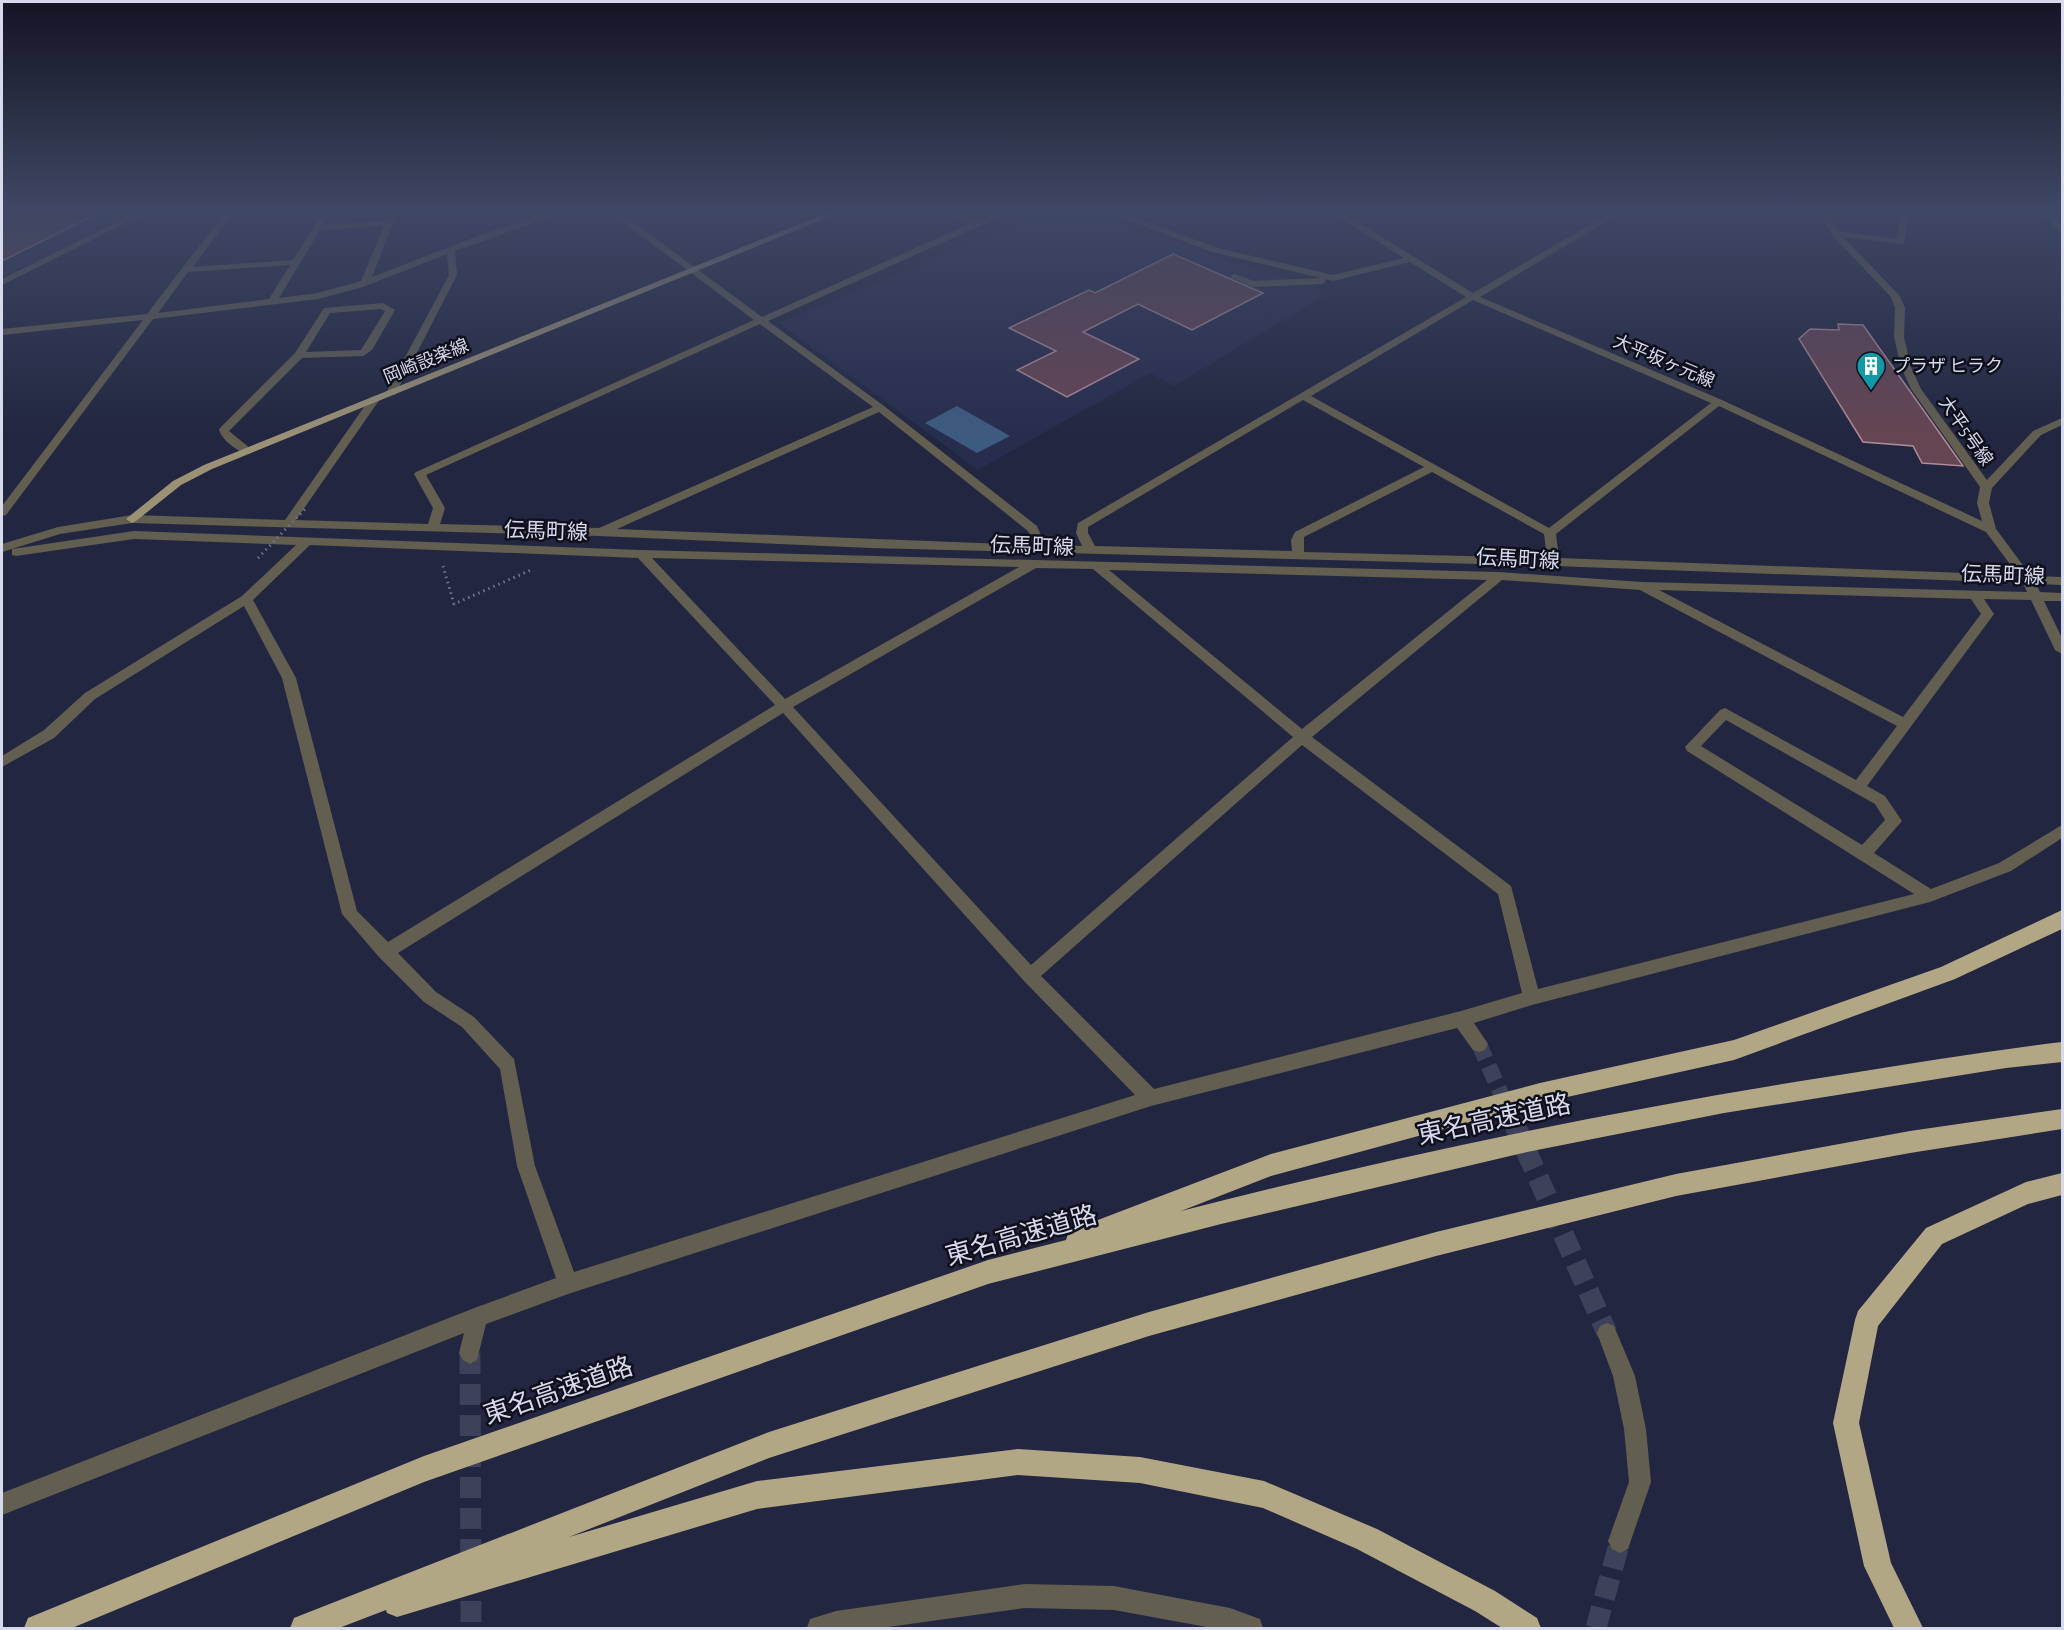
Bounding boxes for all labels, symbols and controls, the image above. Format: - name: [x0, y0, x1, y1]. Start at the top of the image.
- street label: 大平坂ヶ元線: [1610, 331, 1718, 391]
- street label: 岡崎設楽線: [381, 335, 471, 387]
- building icon: プラザ ヒラク: [1855, 350, 1887, 392]
- place label: プラザ ヒラク: [1892, 357, 2003, 376]
- street label: 大平5号線: [1935, 393, 1997, 469]
- street label: 伝馬町線: [504, 519, 588, 543]
- street label: 伝馬町線: [990, 534, 1074, 558]
- street label: 伝馬町線: [1475, 546, 1561, 572]
- street label: 伝馬町線: [1961, 563, 2045, 587]
- street label: 東名高速道路: [1415, 1090, 1573, 1149]
- street label: 東名高速道路: [942, 1201, 1100, 1270]
- street label: 東名高速道路: [480, 1352, 636, 1429]

